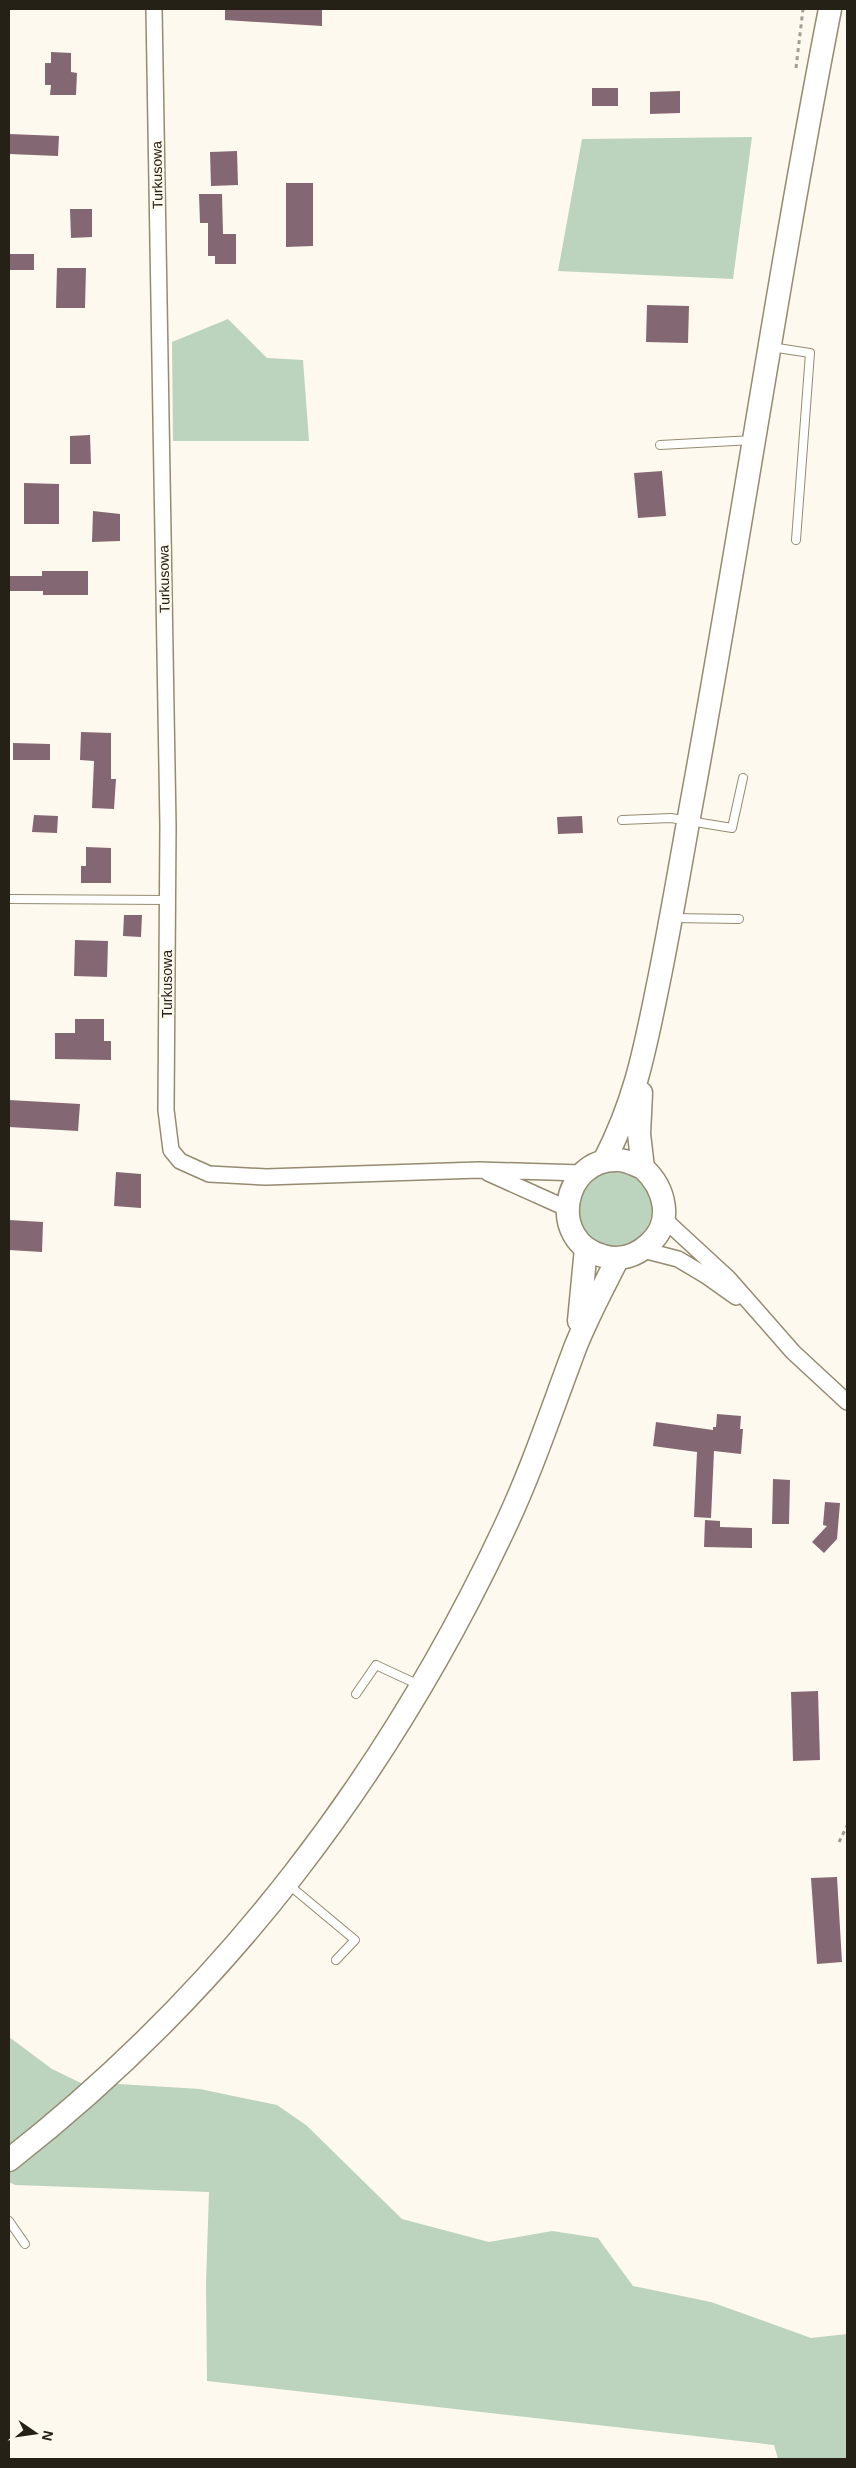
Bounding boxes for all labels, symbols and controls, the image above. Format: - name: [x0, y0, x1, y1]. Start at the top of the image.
- street label: Turkusowa: [148, 141, 166, 209]
- street label: Turkusowa: [155, 545, 173, 613]
- street label: Turkusowa: [159, 950, 175, 1018]
- north arrow: [10, 2408, 60, 2458]
- text: N: [39, 2429, 57, 2443]

